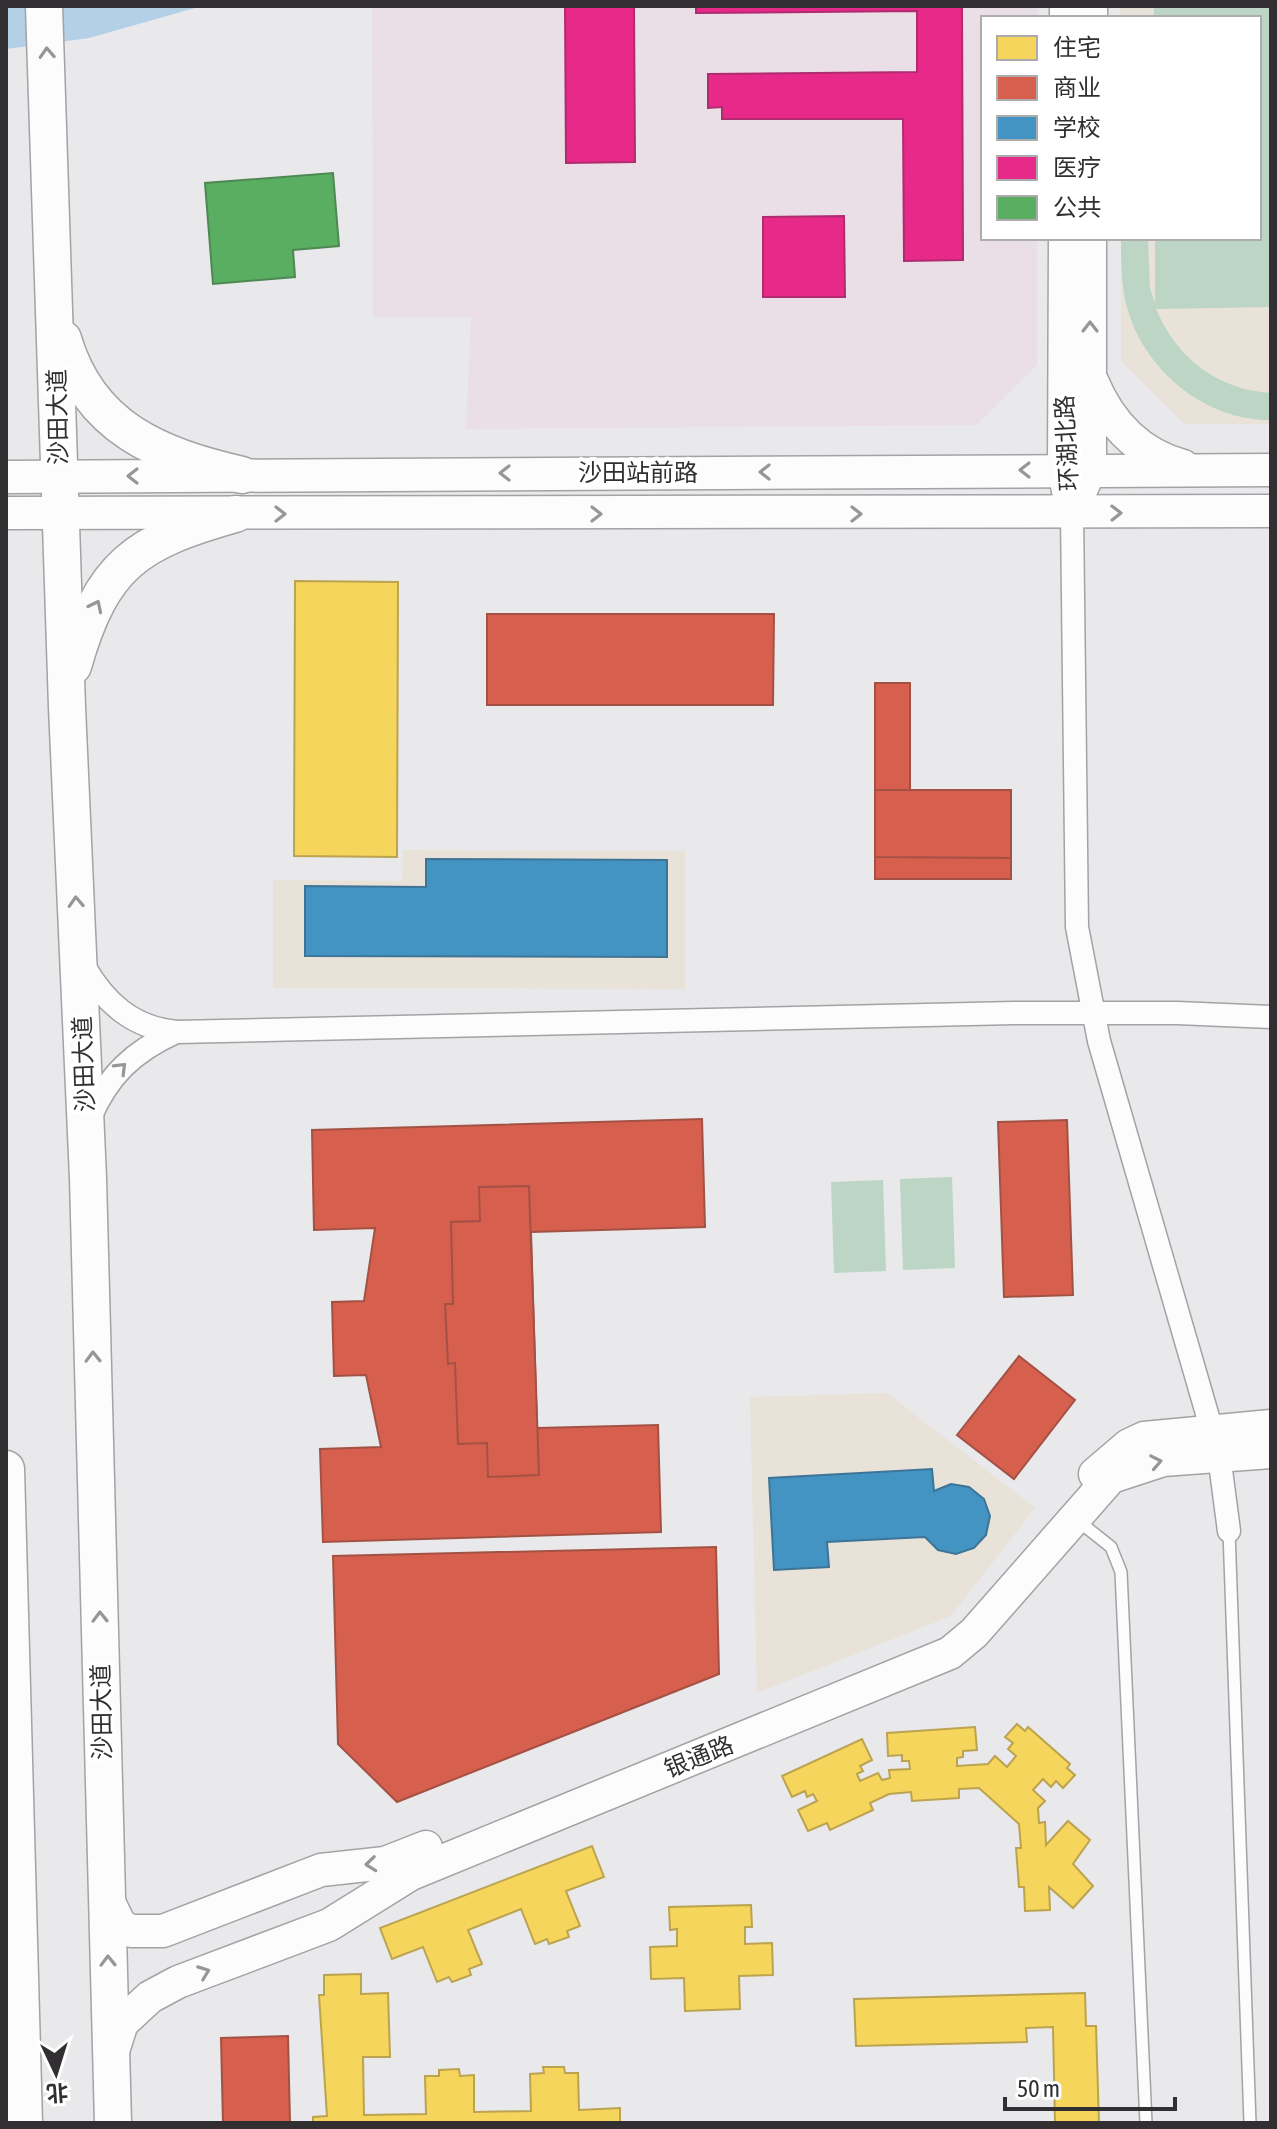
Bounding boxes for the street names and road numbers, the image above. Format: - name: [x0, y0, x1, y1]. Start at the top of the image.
- street label: 沙田大道: [43, 369, 72, 465]
- street label: 环湖北路: [1051, 394, 1082, 492]
- street label: 沙田站前路: [578, 459, 698, 486]
- street label: 沙田大道: [68, 1016, 99, 1112]
- street label: 沙田大道: [87, 1664, 116, 1760]
- street label: 银通路: [660, 1731, 737, 1783]

